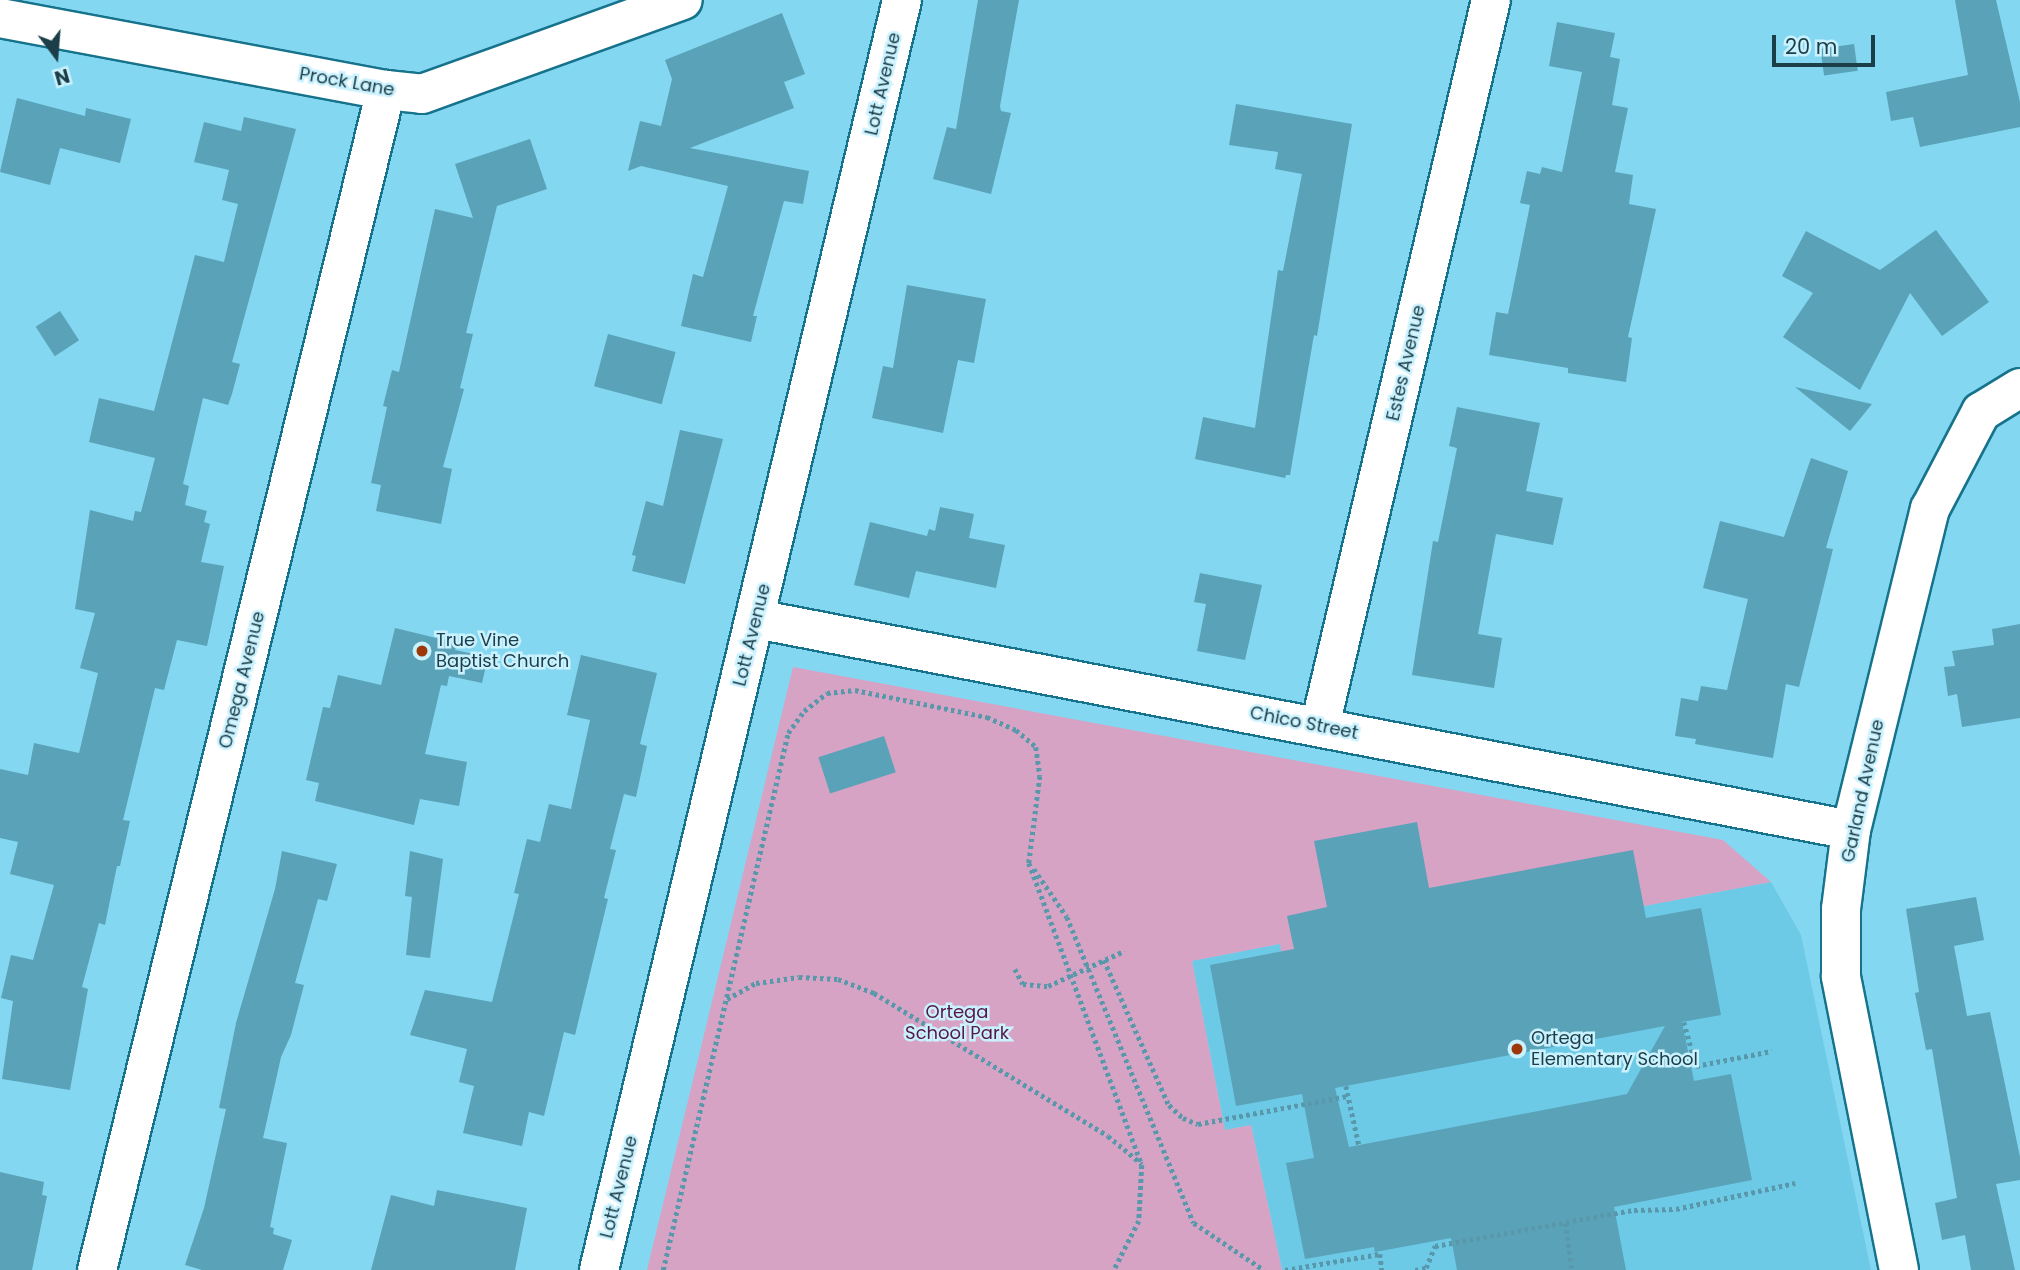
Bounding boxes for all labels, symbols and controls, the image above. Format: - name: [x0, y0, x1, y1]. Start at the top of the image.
- north arrow: [21, 21, 91, 91]
- scale bar: [1775, 21, 1878, 65]
- street label: Lott Avenue: [861, 31, 905, 137]
- text: 20 m: [1785, 32, 1838, 61]
- text: N: [51, 62, 73, 92]
- street label: Prock Lane: [298, 63, 396, 101]
- street label: Estes Avenue: [1382, 303, 1430, 423]
- street label: Lott Avenue: [729, 582, 775, 688]
- street label: Omega Avenue: [215, 609, 269, 751]
- place label: True Vine Baptist Church: [436, 630, 569, 672]
- marker: True Vine Baptist Church: [414, 643, 430, 659]
- street label: Chico Street: [1248, 702, 1360, 744]
- street label: Garland Avenue: [1837, 718, 1889, 864]
- park label: Ortega School Park: [905, 1002, 1009, 1044]
- place label: Ortega Elementary School: [1531, 1028, 1698, 1070]
- marker: Ortega Elementary School: [1509, 1041, 1525, 1057]
- street label: Lott Avenue: [596, 1134, 642, 1240]

